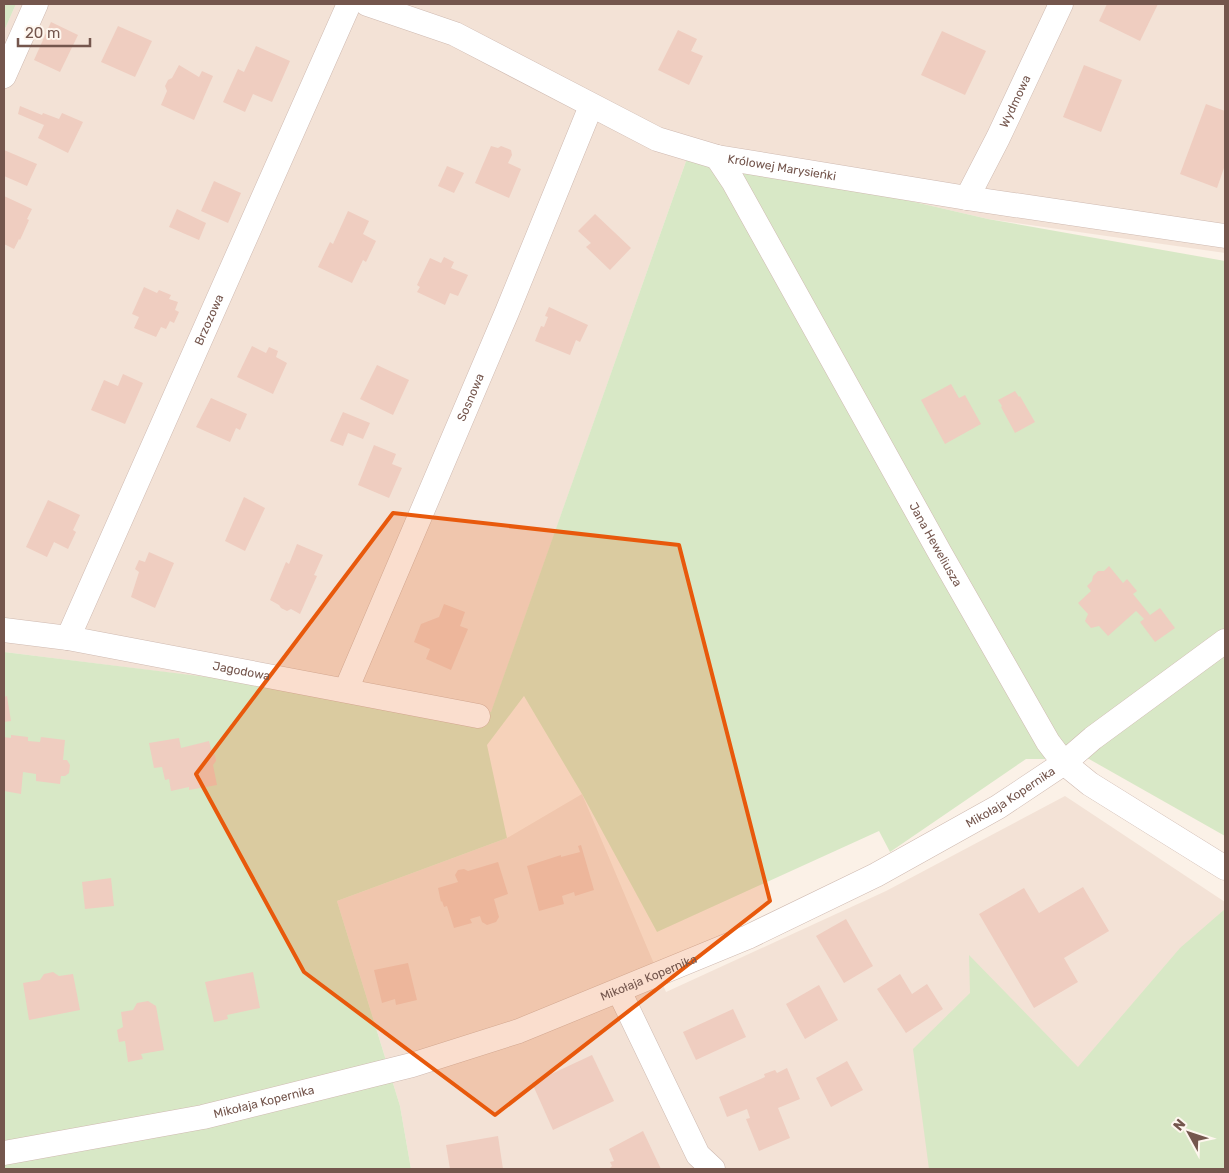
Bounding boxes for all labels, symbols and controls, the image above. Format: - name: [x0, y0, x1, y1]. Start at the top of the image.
- scale bar: [18, 15, 90, 47]
- text: 20 m: [25, 24, 60, 42]
- street label: Wydmowa: [997, 73, 1034, 130]
- street label: Królowej Marysieńki: [727, 152, 837, 183]
- street label: Brzozowa: [192, 292, 226, 348]
- street label: Sosnowa: [454, 371, 487, 423]
- street label: Jana Heweliusza: [906, 500, 965, 589]
- street label: Jagodowa: [211, 659, 271, 683]
- street label: Mikołaja Kopernika: [963, 764, 1058, 831]
- street label: Mikołaja Kopernika: [598, 952, 699, 1004]
- street label: Mikołaja Kopernika: [212, 1083, 316, 1121]
- north arrow: [1164, 1108, 1214, 1158]
- text: N: [1170, 1116, 1189, 1134]

